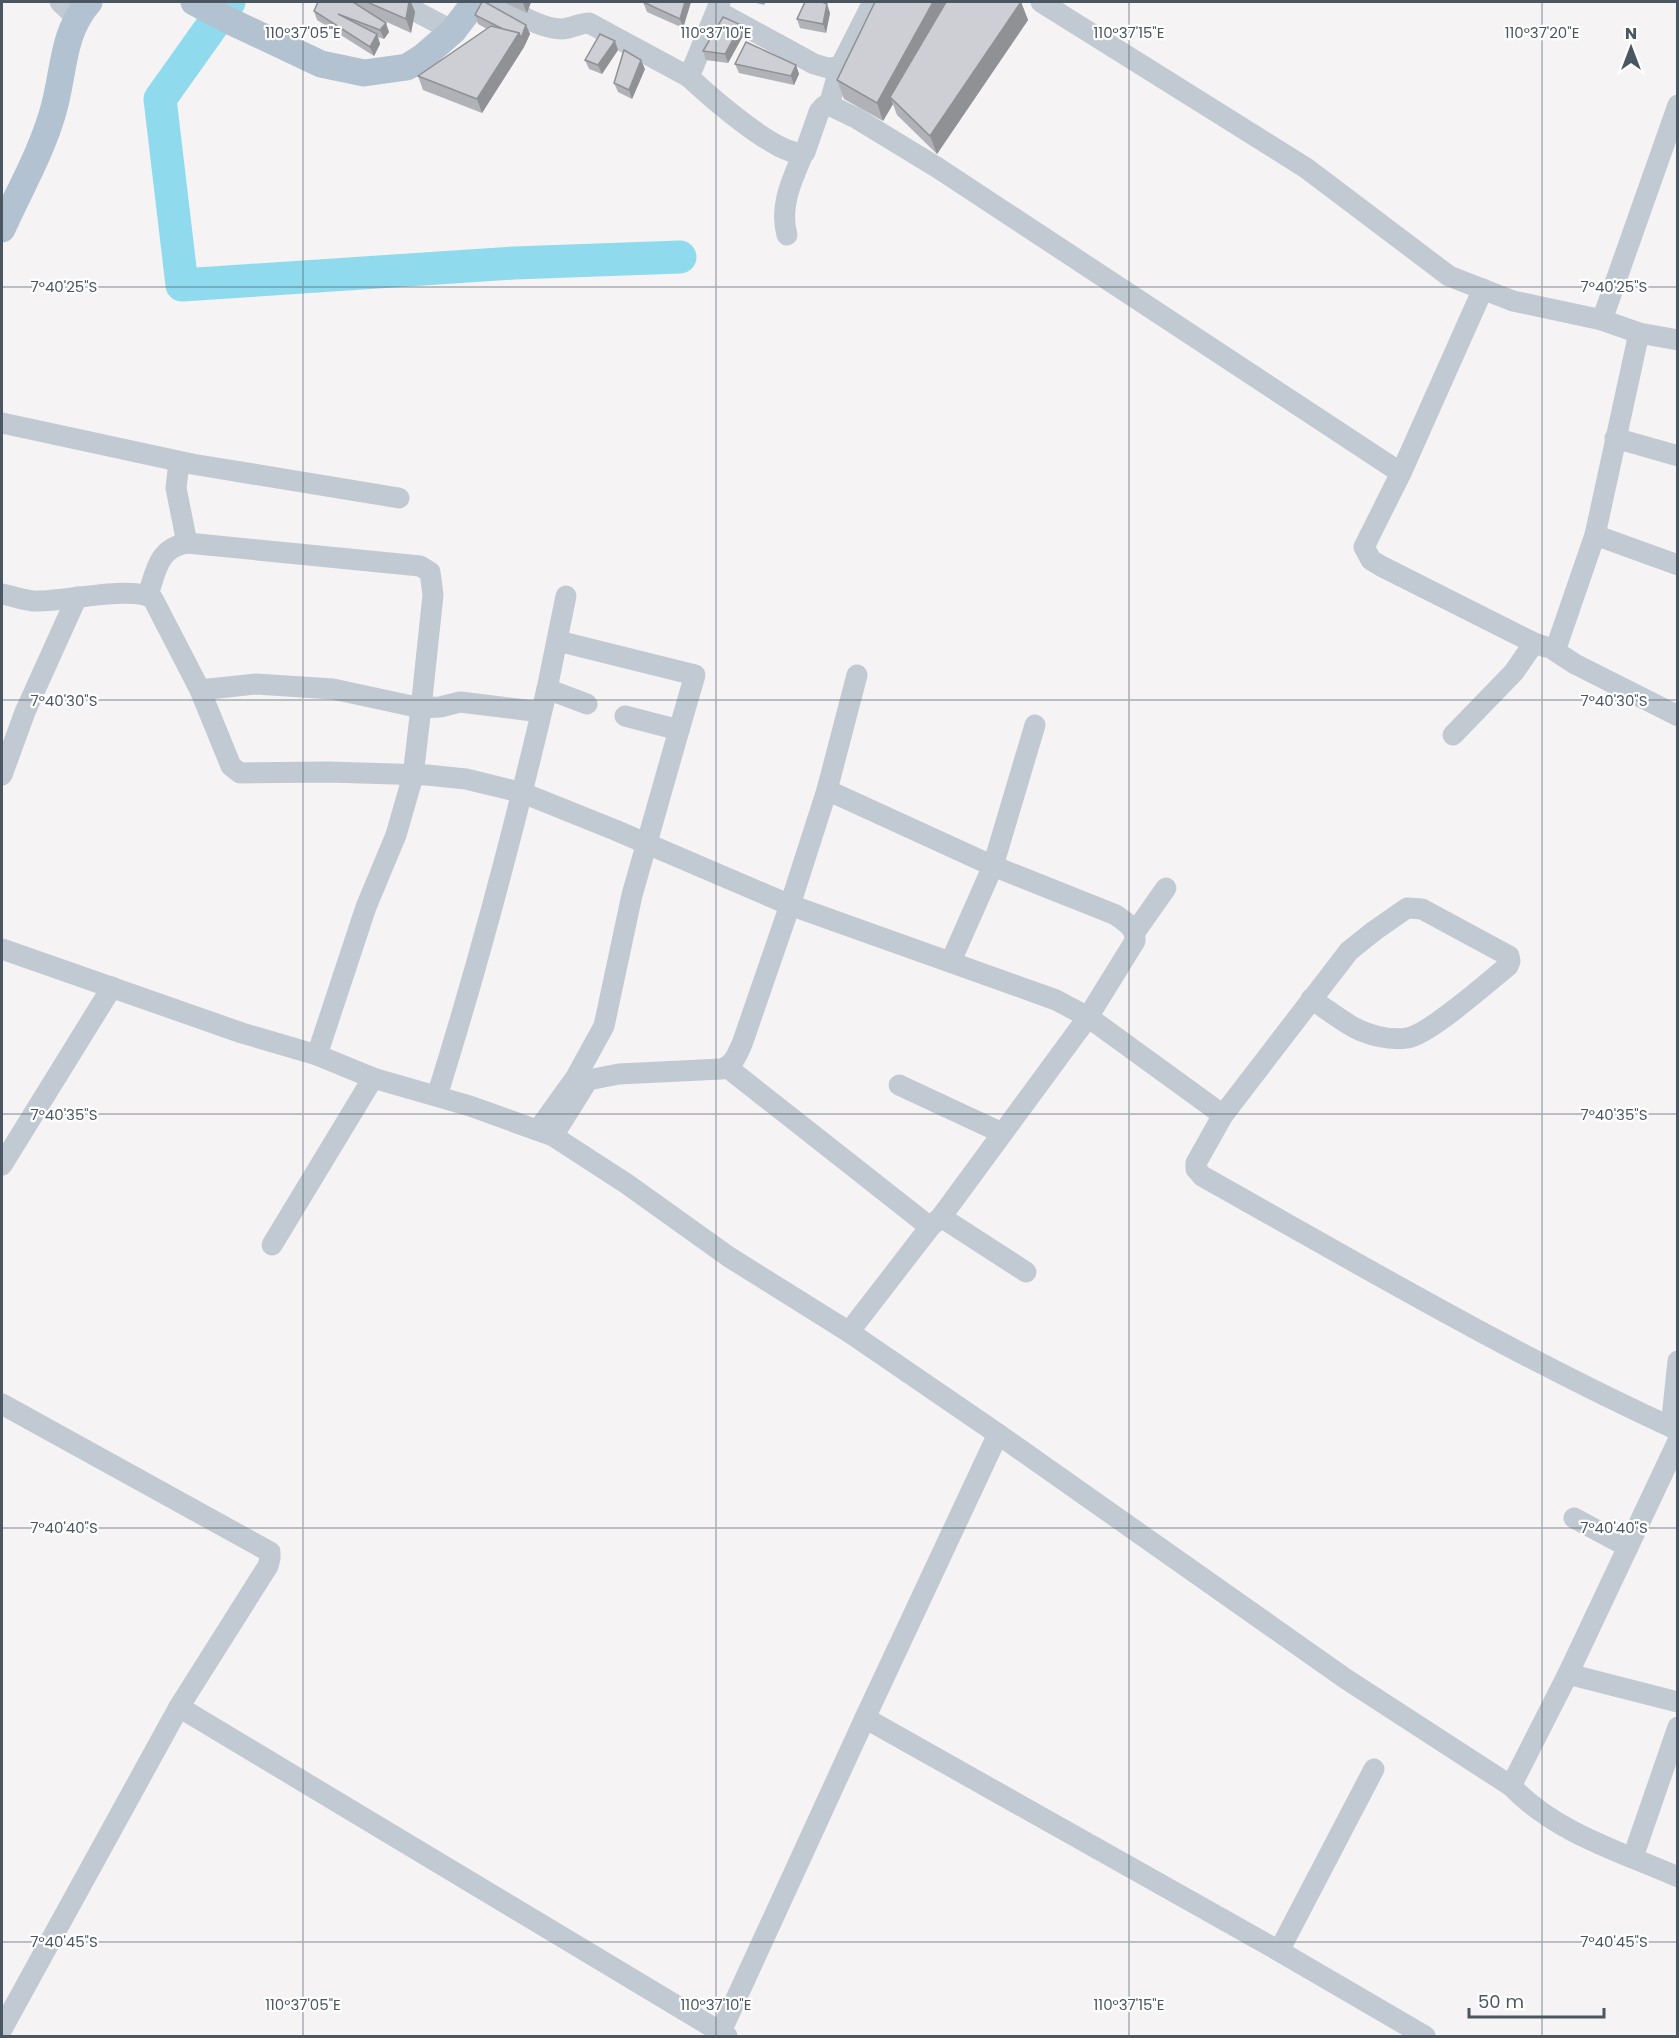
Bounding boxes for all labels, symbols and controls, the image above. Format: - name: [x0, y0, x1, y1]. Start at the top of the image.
- north arrow: [1601, 18, 1661, 78]
- text: 110°37'05"E: [265, 22, 341, 43]
- text: 110°37'10"E: [681, 22, 751, 43]
- text: 110°37'15"E: [1094, 22, 1164, 43]
- text: 110°37'20"E: [1505, 22, 1579, 43]
- text: N: [1625, 22, 1637, 45]
- text: 7°40'25"S: [31, 276, 97, 297]
- text: 7°40'25"S: [1581, 276, 1647, 297]
- text: 7°40'30"S: [30, 690, 98, 711]
- text: 7°40'30"S: [1580, 690, 1648, 711]
- text: 7°40'35"S: [30, 1104, 98, 1125]
- text: 7°40'35"S: [1580, 1104, 1648, 1125]
- text: 7°40'40"S: [30, 1517, 98, 1538]
- text: 7°40'40"S: [1580, 1517, 1648, 1538]
- text: 7°40'45"S: [30, 1931, 98, 1952]
- text: 7°40'45"S: [1580, 1931, 1648, 1952]
- scale bar: [1469, 1981, 1604, 2019]
- text: 50 m: [1478, 1989, 1524, 2014]
- text: 110°37'05"E: [265, 1994, 341, 2015]
- text: 110°37'10"E: [681, 1994, 751, 2015]
- text: 110°37'15"E: [1094, 1994, 1164, 2015]

